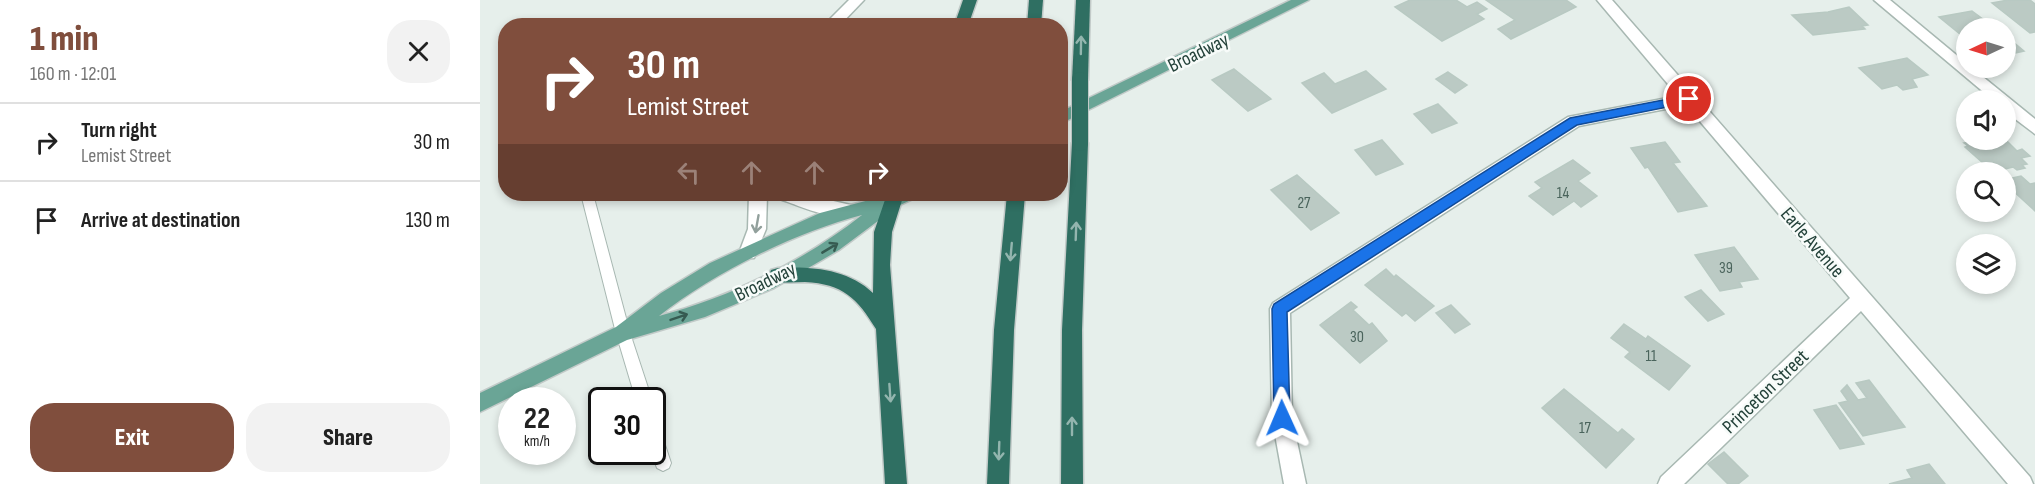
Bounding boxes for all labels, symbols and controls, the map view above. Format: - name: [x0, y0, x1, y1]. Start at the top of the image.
- text: 1 min: [30, 18, 98, 61]
- north arrow: [1956, 18, 2016, 78]
- map controls: [1956, 18, 2016, 294]
- button: close: [387, 20, 450, 83]
- street label: Broadway: [1164, 28, 1233, 78]
- one-way arrow: [1075, 36, 1087, 56]
- text: 30 m: [627, 40, 700, 91]
- icon: right: [528, 42, 606, 120]
- text: 160 m · 12:01: [30, 62, 116, 86]
- pin: [1663, 73, 1714, 124]
- icon: arrive: [1672, 82, 1705, 115]
- button: sound: [1956, 90, 2016, 150]
- text: Lemist Street: [627, 91, 749, 123]
- text: Turn right: [81, 117, 157, 144]
- icon: right: [30, 126, 63, 159]
- text: 30 m: [413, 129, 450, 156]
- text: Lemist Street: [81, 144, 171, 168]
- icon: left: [672, 156, 705, 189]
- icon: ahead: [735, 156, 768, 189]
- icon: ahead: [798, 156, 831, 189]
- icon: right: [861, 156, 894, 189]
- button: search: [1956, 162, 2016, 222]
- house number: 14: [1557, 184, 1569, 203]
- house number: 27: [1297, 194, 1311, 213]
- street label: Earle Avenue: [1775, 203, 1849, 283]
- icon: arrive: [30, 204, 63, 237]
- text: Arrive at destination: [81, 207, 240, 234]
- text: 130 m: [406, 207, 450, 234]
- one-way arrow: [751, 214, 762, 233]
- one-way arrow: [1071, 221, 1082, 241]
- button: layers: [1956, 234, 2016, 294]
- one-way arrow: [1005, 241, 1016, 261]
- one-way arrow: [821, 242, 838, 254]
- street label: Broadway: [731, 257, 800, 307]
- house number: 39: [1719, 259, 1733, 278]
- one-way arrow: [669, 311, 688, 322]
- house number: 30: [1350, 328, 1364, 347]
- street label: Princeton Street: [1718, 345, 1814, 439]
- house number: 11: [1645, 347, 1657, 366]
- one-way arrow: [885, 383, 896, 403]
- position arrow: [1250, 386, 1314, 450]
- speed limit sign: 30: [588, 387, 666, 465]
- text: 22: [524, 401, 550, 437]
- button: Exit: [30, 403, 234, 472]
- button: Share: [246, 403, 450, 472]
- one-way arrow: [1066, 416, 1078, 436]
- house number: 17: [1579, 419, 1592, 438]
- text: km/h: [524, 432, 550, 451]
- one-way arrow: [994, 441, 1005, 461]

